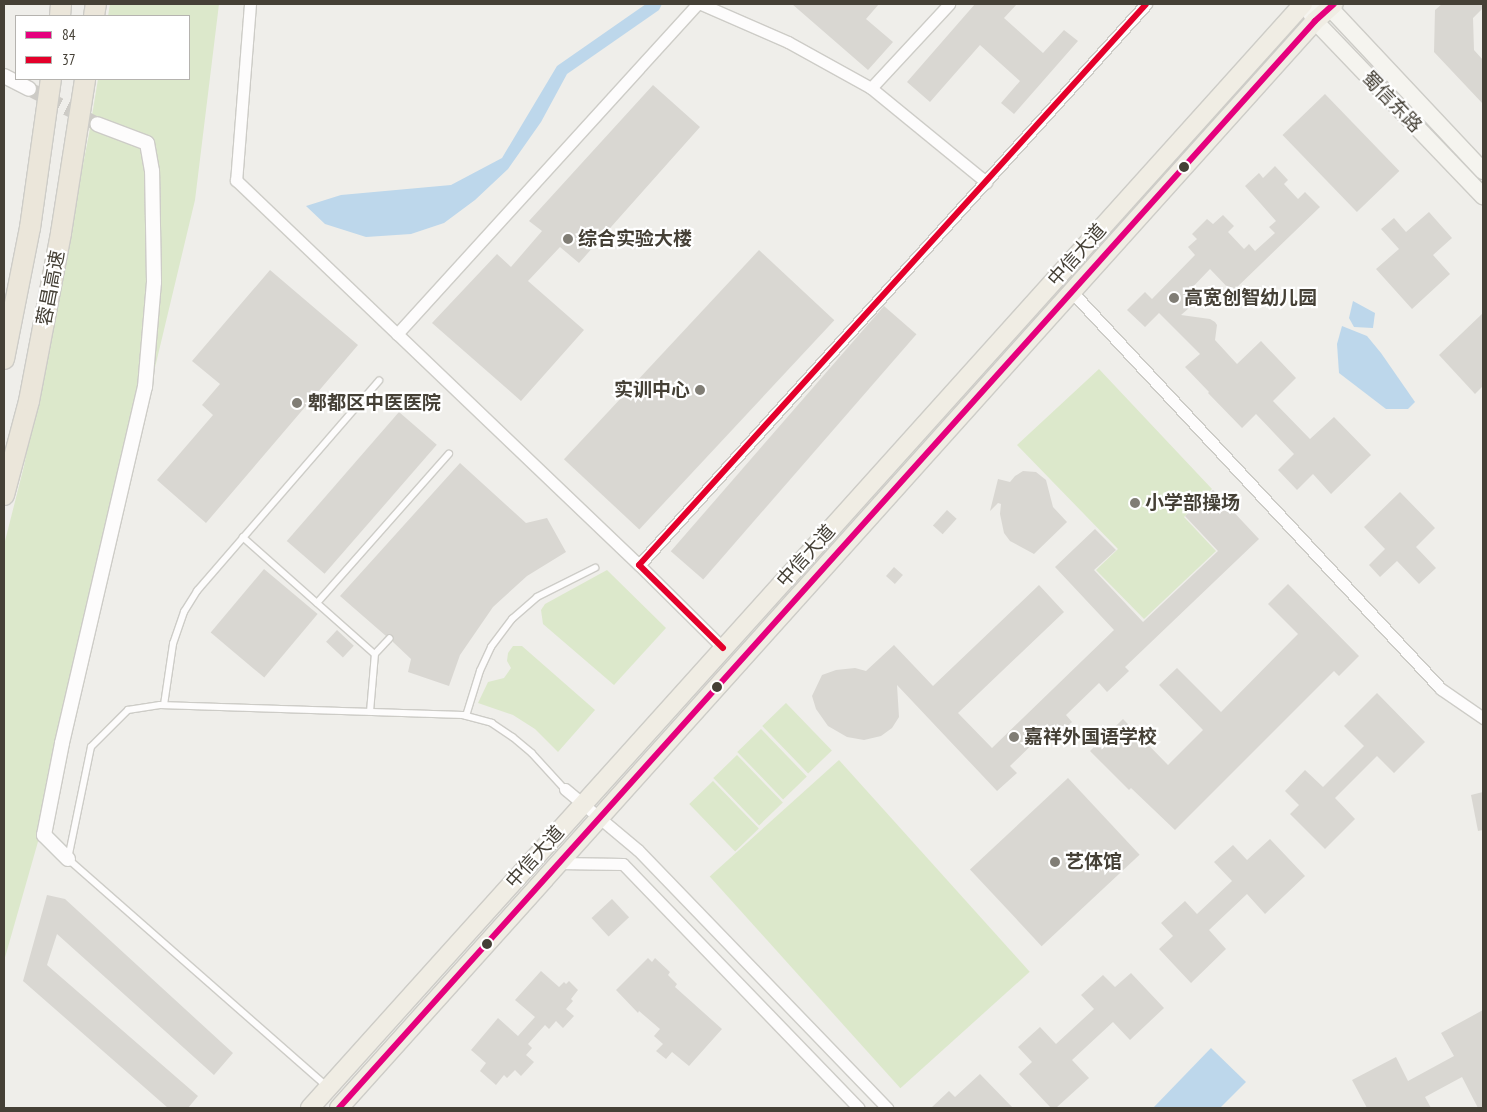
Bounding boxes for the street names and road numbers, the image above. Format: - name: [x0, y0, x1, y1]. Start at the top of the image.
- street label: 蜀信东路: [1357, 67, 1427, 137]
- street label: 中信大道: [1043, 219, 1111, 291]
- street label: 蓉昌高速: [33, 249, 69, 327]
- street label: 中信大道: [772, 520, 840, 592]
- street label: 中信大道: [501, 821, 569, 893]

